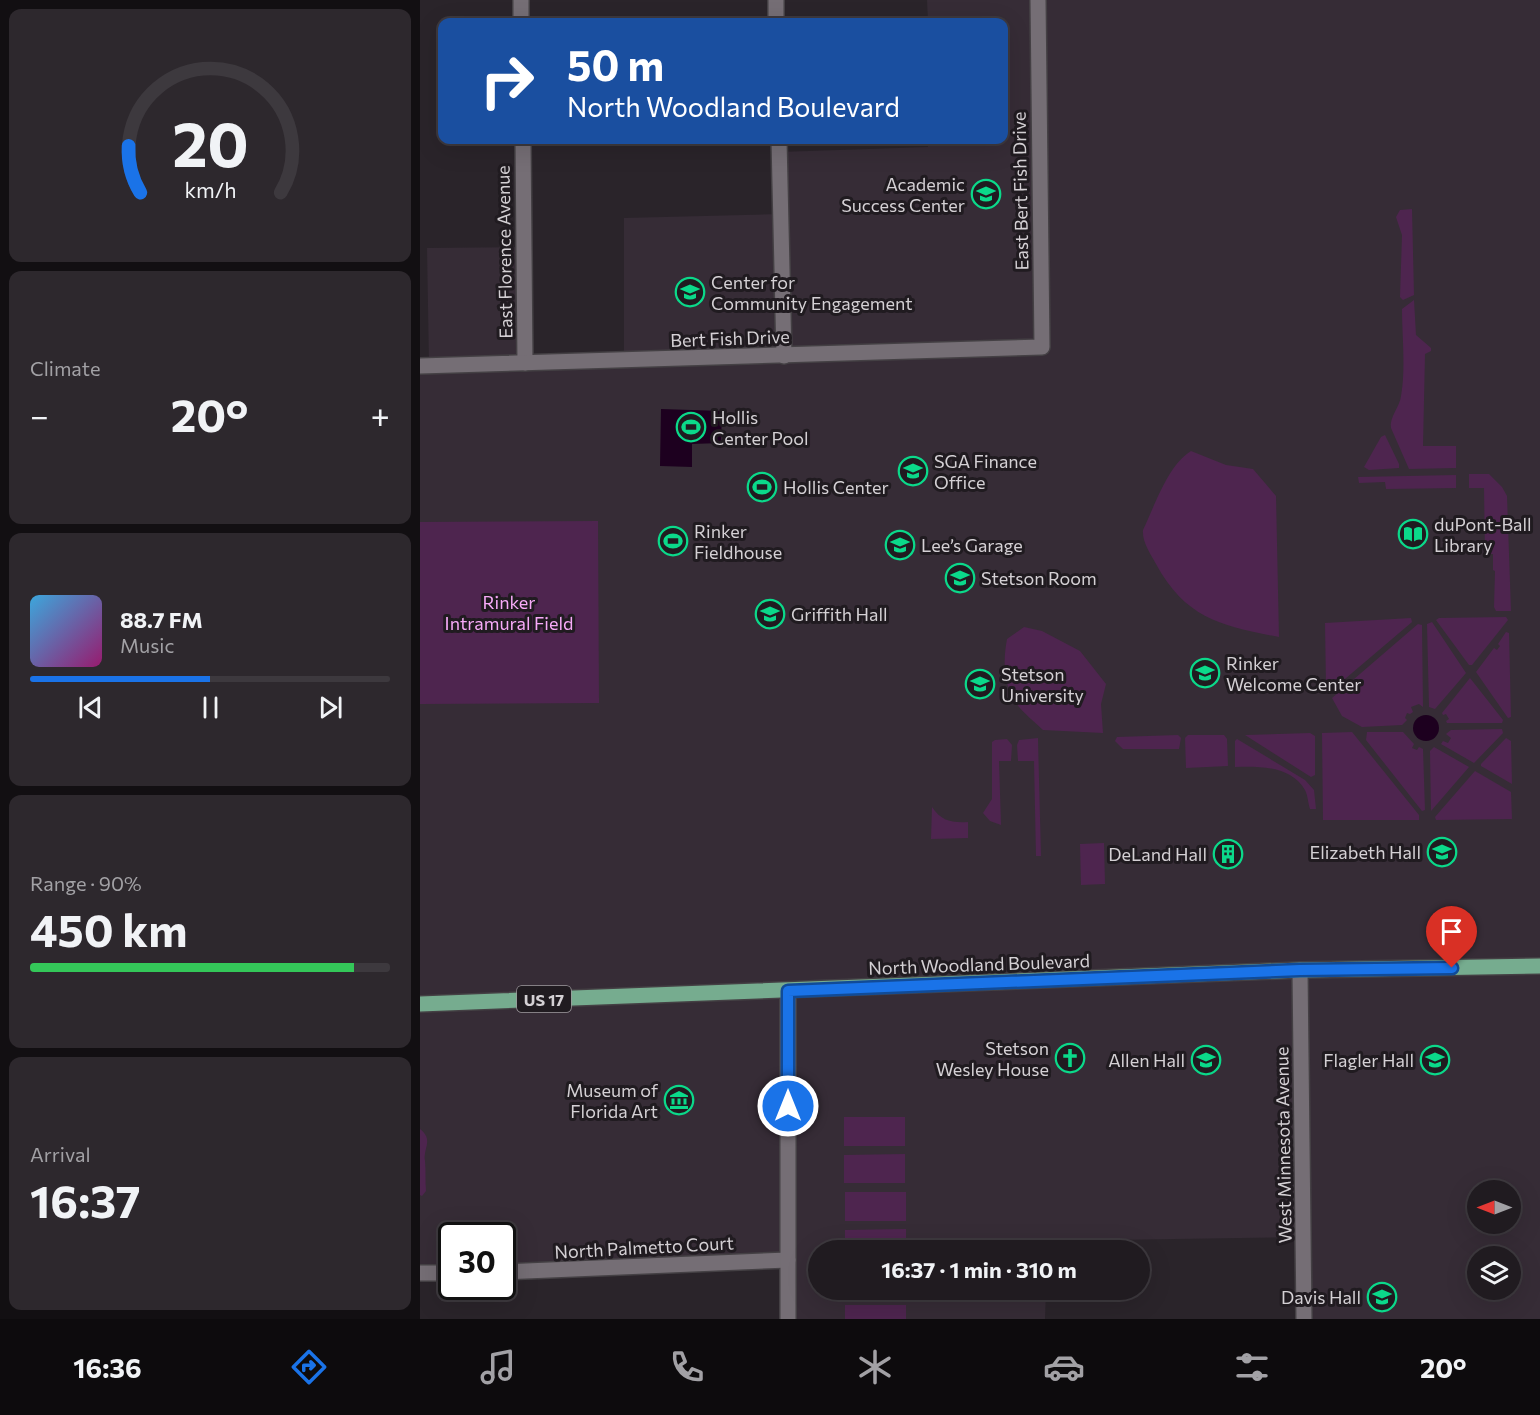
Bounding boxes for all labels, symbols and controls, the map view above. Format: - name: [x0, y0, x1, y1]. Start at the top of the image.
- text: 50 m: [567, 38, 664, 90]
- icon: right: [468, 42, 546, 120]
- text: North Woodland Boulevard: [567, 90, 900, 123]
- text: 20: [172, 104, 248, 180]
- street label: East Bert Fish Drive: [1008, 112, 1032, 270]
- street label: East Florence Avenue: [491, 165, 517, 339]
- place label: Academic Success Center: [841, 173, 965, 216]
- text: km/h: [184, 176, 236, 202]
- school or university icon: Academic Success Center: [970, 178, 1002, 210]
- place label: Center for Community Engagement: [711, 271, 913, 314]
- school or university icon: Center for Community Engagement: [674, 276, 706, 308]
- street label: Bert Fish Drive: [670, 325, 790, 351]
- text: Climate: [30, 356, 100, 380]
- text: 20°: [171, 386, 249, 441]
- text: −: [30, 394, 49, 435]
- text: +: [371, 394, 390, 435]
- place label: Hollis Center Pool: [712, 406, 809, 449]
- sports icon: Hollis Center Pool: [675, 411, 707, 443]
- place label: SGA Finance Office: [934, 450, 1037, 493]
- school or university icon: SGA Finance Office: [897, 455, 929, 487]
- sports icon: Hollis Center: [746, 471, 778, 503]
- place label: Hollis Center: [783, 476, 889, 498]
- place label: duPont-Ball Library: [1434, 513, 1532, 556]
- library icon: duPont-Ball Library: [1397, 518, 1429, 550]
- place label: Rinker Fieldhouse: [694, 520, 782, 563]
- sports icon: Rinker Fieldhouse: [657, 525, 689, 557]
- school or university icon: Lee’s Garage: [884, 529, 916, 561]
- place label: Lee’s Garage: [921, 534, 1023, 556]
- school or university icon: Stetson Room: [944, 562, 976, 594]
- place label: Stetson Room: [981, 567, 1097, 589]
- park label: Rinker Intramural Field: [445, 591, 573, 634]
- school or university icon: Griffith Hall: [754, 598, 786, 630]
- place label: Griffith Hall: [791, 603, 888, 625]
- text: 88.7 FM: [120, 606, 203, 633]
- text: Music: [120, 633, 174, 657]
- place label: Rinker Welcome Center: [1226, 652, 1362, 695]
- school or university icon: Rinker Welcome Center: [1189, 657, 1221, 689]
- place label: Stetson University: [1001, 663, 1084, 706]
- school or university icon: Stetson University: [964, 668, 996, 700]
- icon: previous: [74, 691, 107, 724]
- icon: pause: [194, 691, 227, 724]
- icon: next: [314, 691, 347, 724]
- school or university icon: Elizabeth Hall: [1426, 836, 1458, 868]
- building icon: DeLand Hall: [1212, 838, 1244, 870]
- place label: Elizabeth Hall: [1310, 841, 1421, 863]
- place label: DeLand Hall: [1108, 843, 1207, 865]
- text: Range · 90%: [30, 871, 142, 895]
- text: 450 km: [30, 901, 187, 956]
- pin: [1426, 906, 1477, 968]
- icon: arrive: [1435, 915, 1468, 948]
- street label: North Woodland Boulevard: [868, 949, 1090, 979]
- road number: US 17: [517, 986, 571, 1012]
- place label: Stetson Wesley House: [936, 1037, 1049, 1080]
- church icon: Stetson Wesley House: [1054, 1042, 1086, 1074]
- school or university icon: Allen Hall: [1190, 1044, 1222, 1076]
- school or university icon: Flagler Hall: [1419, 1044, 1451, 1076]
- street label: West Minnesota Avenue: [1270, 1047, 1296, 1243]
- place label: Allen Hall: [1108, 1049, 1185, 1071]
- place label: Flagler Hall: [1323, 1049, 1414, 1071]
- position arrow: [756, 1074, 820, 1138]
- place label: Museum of Florida Art: [566, 1079, 659, 1122]
- museum icon: Museum of Florida Art: [663, 1084, 695, 1116]
- text: Arrival: [30, 1142, 91, 1166]
- text: 16:37: [30, 1172, 141, 1227]
- north arrow: [1467, 1180, 1521, 1234]
- map controls: [1467, 1180, 1521, 1300]
- speed limit sign: 30: [438, 1222, 516, 1300]
- street label: North Palmetto Court: [554, 1231, 734, 1263]
- button: layers: [1467, 1246, 1521, 1300]
- text: 16:37 · 1 min · 310 m: [881, 1256, 1077, 1283]
- school or university icon: Davis Hall: [1366, 1281, 1398, 1313]
- place label: Davis Hall: [1281, 1286, 1361, 1308]
- icon: directions: [288, 1346, 330, 1388]
- icon: music: [477, 1346, 519, 1388]
- icon: phone: [666, 1346, 708, 1388]
- icon: climate: [854, 1346, 896, 1388]
- icon: car: [1043, 1346, 1085, 1388]
- icon: filters: [1231, 1346, 1273, 1388]
- text: 16:36: [73, 1351, 142, 1384]
- text: 20°: [1420, 1351, 1467, 1384]

